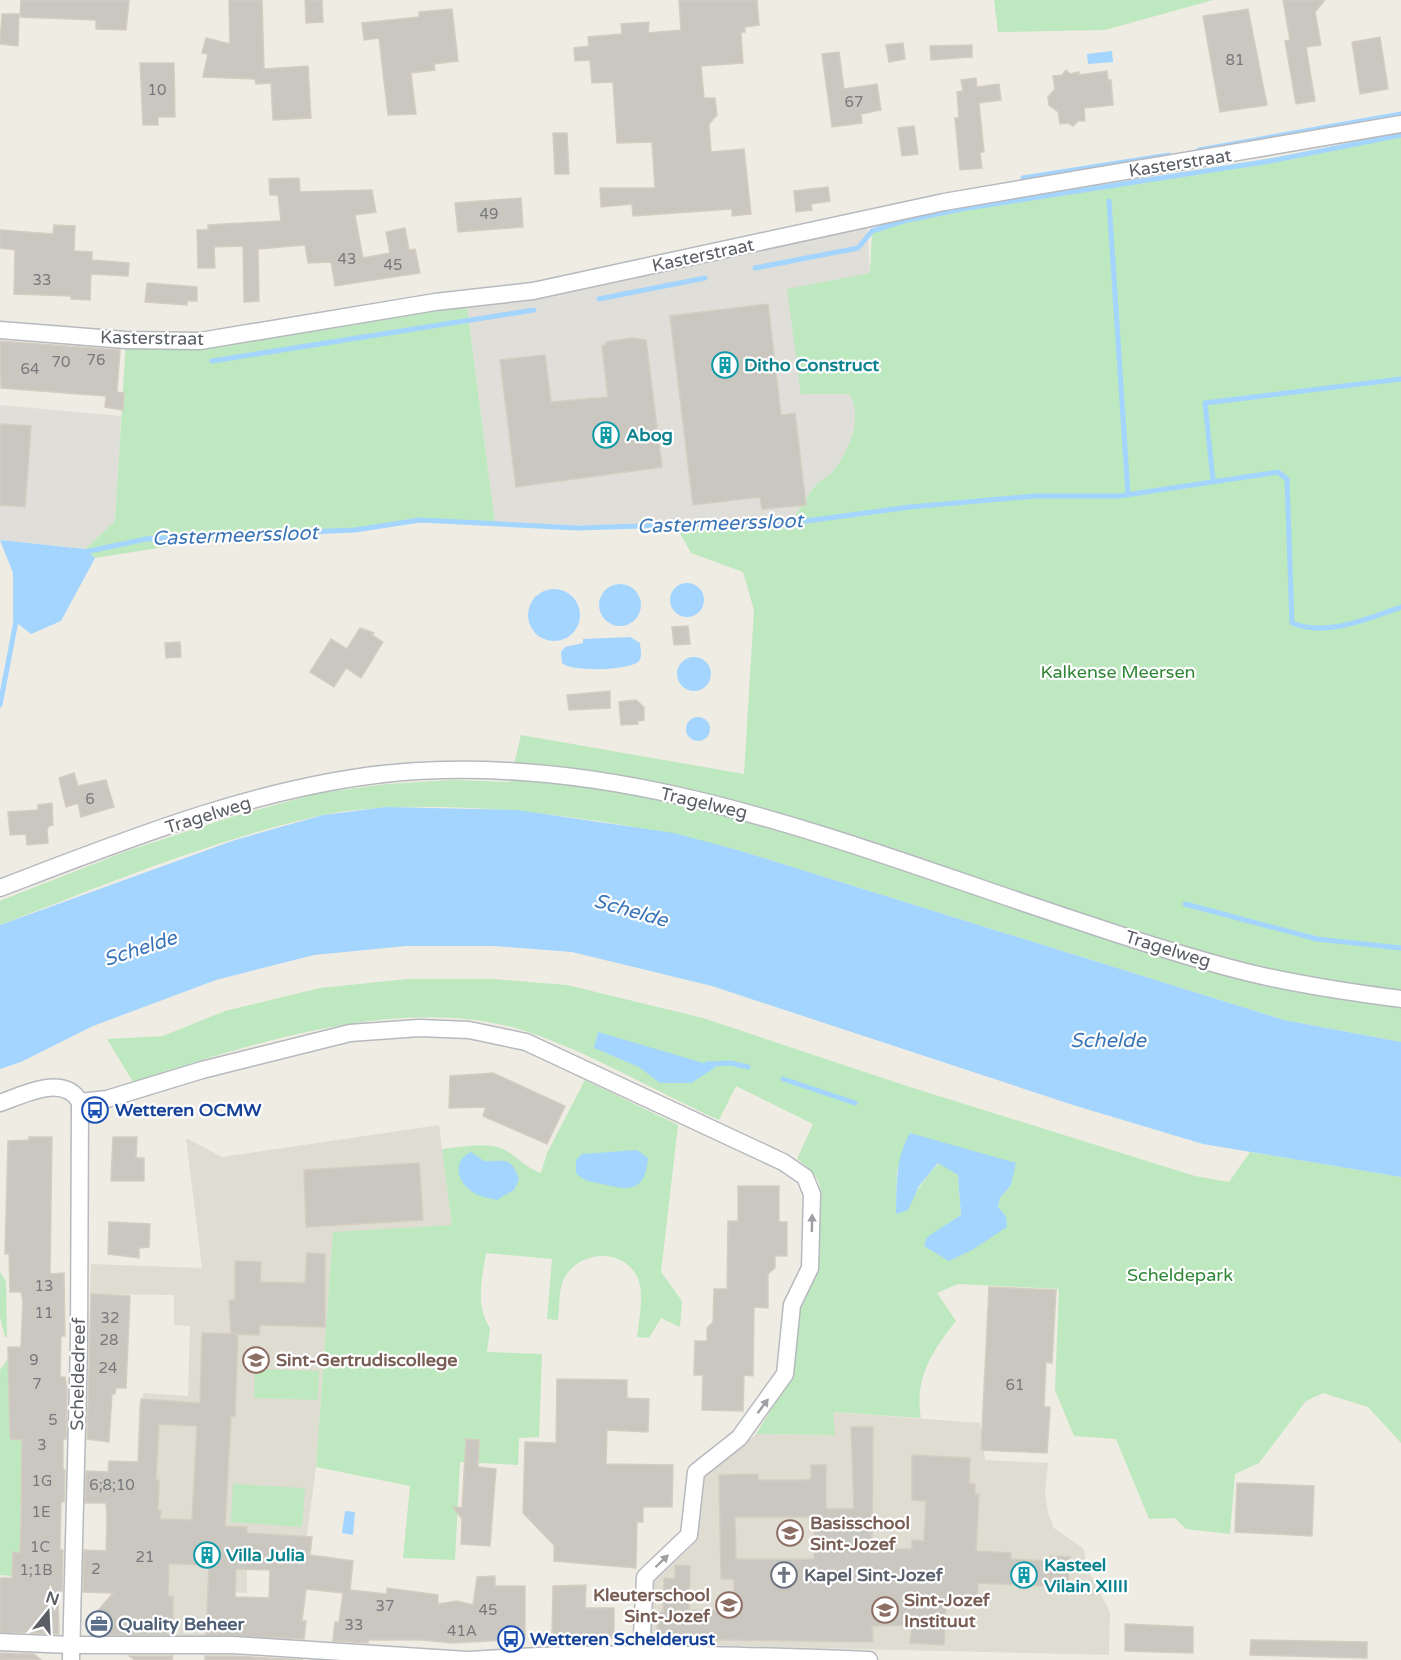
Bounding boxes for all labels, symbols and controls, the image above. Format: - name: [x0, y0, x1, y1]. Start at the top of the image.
- house number: 81: [1226, 51, 1244, 69]
- house number: 10: [148, 81, 166, 99]
- house number: 67: [845, 93, 863, 111]
- street label: Kasterstraat: [1127, 144, 1233, 182]
- house number: 49: [480, 205, 498, 223]
- street label: Kasterstraat: [650, 233, 756, 277]
- house number: 43: [338, 250, 356, 268]
- house number: 45: [384, 256, 402, 274]
- house number: 33: [33, 271, 51, 289]
- street label: Kasterstraat: [100, 326, 204, 350]
- building icon: Ditho Construct: [710, 350, 740, 380]
- house number: 76: [87, 351, 105, 369]
- house number: 70: [52, 353, 70, 371]
- place label: Ditho Construct: [744, 354, 879, 376]
- house number: 64: [21, 360, 39, 378]
- building icon: Abog: [591, 420, 621, 450]
- place label: Abog: [626, 424, 673, 446]
- water label: Castermeerssloot: [637, 509, 806, 539]
- water label: Castermeerssloot: [152, 521, 321, 551]
- park label: Kalkense Meersen: [1040, 661, 1196, 683]
- street label: Tragelweg: [658, 782, 750, 824]
- house number: 6: [85, 790, 95, 808]
- street label: Tragelweg: [162, 792, 254, 838]
- water label: Schelde: [591, 889, 672, 933]
- water label: Schelde: [101, 925, 181, 972]
- street label: Tragelweg: [1122, 926, 1214, 972]
- water label: Schelde: [1070, 1029, 1147, 1053]
- bus stop icon: Wetteren OCMW: [80, 1095, 110, 1125]
- place label: Wetteren OCMW: [115, 1099, 262, 1121]
- one-way arrow: [807, 1214, 816, 1233]
- park label: Scheldepark: [1127, 1264, 1233, 1286]
- house number: 13: [35, 1277, 53, 1295]
- house number: 11: [35, 1304, 53, 1322]
- house number: 32: [101, 1309, 119, 1327]
- street label: Scheldedreef: [66, 1317, 90, 1431]
- house number: 28: [100, 1331, 118, 1349]
- school or university icon: Sint-Gertrudiscollege: [241, 1345, 271, 1375]
- place label: Sint-Gertrudiscollege: [276, 1349, 457, 1371]
- house number: 9: [29, 1351, 39, 1369]
- house number: 24: [99, 1359, 117, 1377]
- house number: 7: [32, 1375, 42, 1393]
- house number: 61: [1006, 1376, 1024, 1394]
- one-way arrow: [757, 1399, 769, 1415]
- house number: 5: [48, 1411, 58, 1429]
- house number: 3: [37, 1436, 47, 1454]
- house number: 1G: [32, 1472, 52, 1490]
- house number: 6;8;10: [89, 1476, 135, 1494]
- house number: 1E: [32, 1503, 51, 1521]
- place label: Basisschool Sint-Jozef: [810, 1512, 910, 1555]
- school or university icon: Basisschool Sint-Jozef: [775, 1518, 805, 1548]
- house number: 1C: [30, 1538, 50, 1556]
- building icon: Villa Julia: [192, 1540, 222, 1570]
- place label: Villa Julia: [226, 1544, 305, 1566]
- house number: 21: [136, 1548, 154, 1566]
- one-way arrow: [655, 1554, 669, 1568]
- place label: Kasteel Vilain XIIII: [1044, 1554, 1128, 1597]
- house number: 2: [91, 1560, 101, 1578]
- church icon: Kapel Sint-Jozef: [769, 1560, 799, 1590]
- building icon: Kasteel Vilain XIIII: [1009, 1560, 1039, 1590]
- house number: 1;1B: [19, 1561, 53, 1579]
- place label: Kapel Sint-Jozef: [804, 1564, 944, 1586]
- north arrow: [18, 1582, 78, 1642]
- place label: Kleuterschool Sint-Jozef: [593, 1584, 711, 1627]
- text: N: [43, 1587, 62, 1610]
- place label: Sint-Jozef Instituut: [904, 1589, 991, 1632]
- school or university icon: Kleuterschool Sint-Jozef: [714, 1590, 744, 1620]
- school or university icon: Sint-Jozef Instituut: [870, 1595, 900, 1625]
- house number: 37: [376, 1597, 394, 1615]
- house number: 45: [479, 1601, 497, 1619]
- office icon: Quality Beheer: [84, 1609, 114, 1639]
- place label: Quality Beheer: [118, 1613, 246, 1635]
- house number: 33: [345, 1616, 363, 1634]
- house number: 41A: [447, 1622, 477, 1640]
- bus stop icon: Wetteren Schelderust: [496, 1624, 526, 1654]
- place label: Wetteren Schelderust: [530, 1628, 715, 1650]

